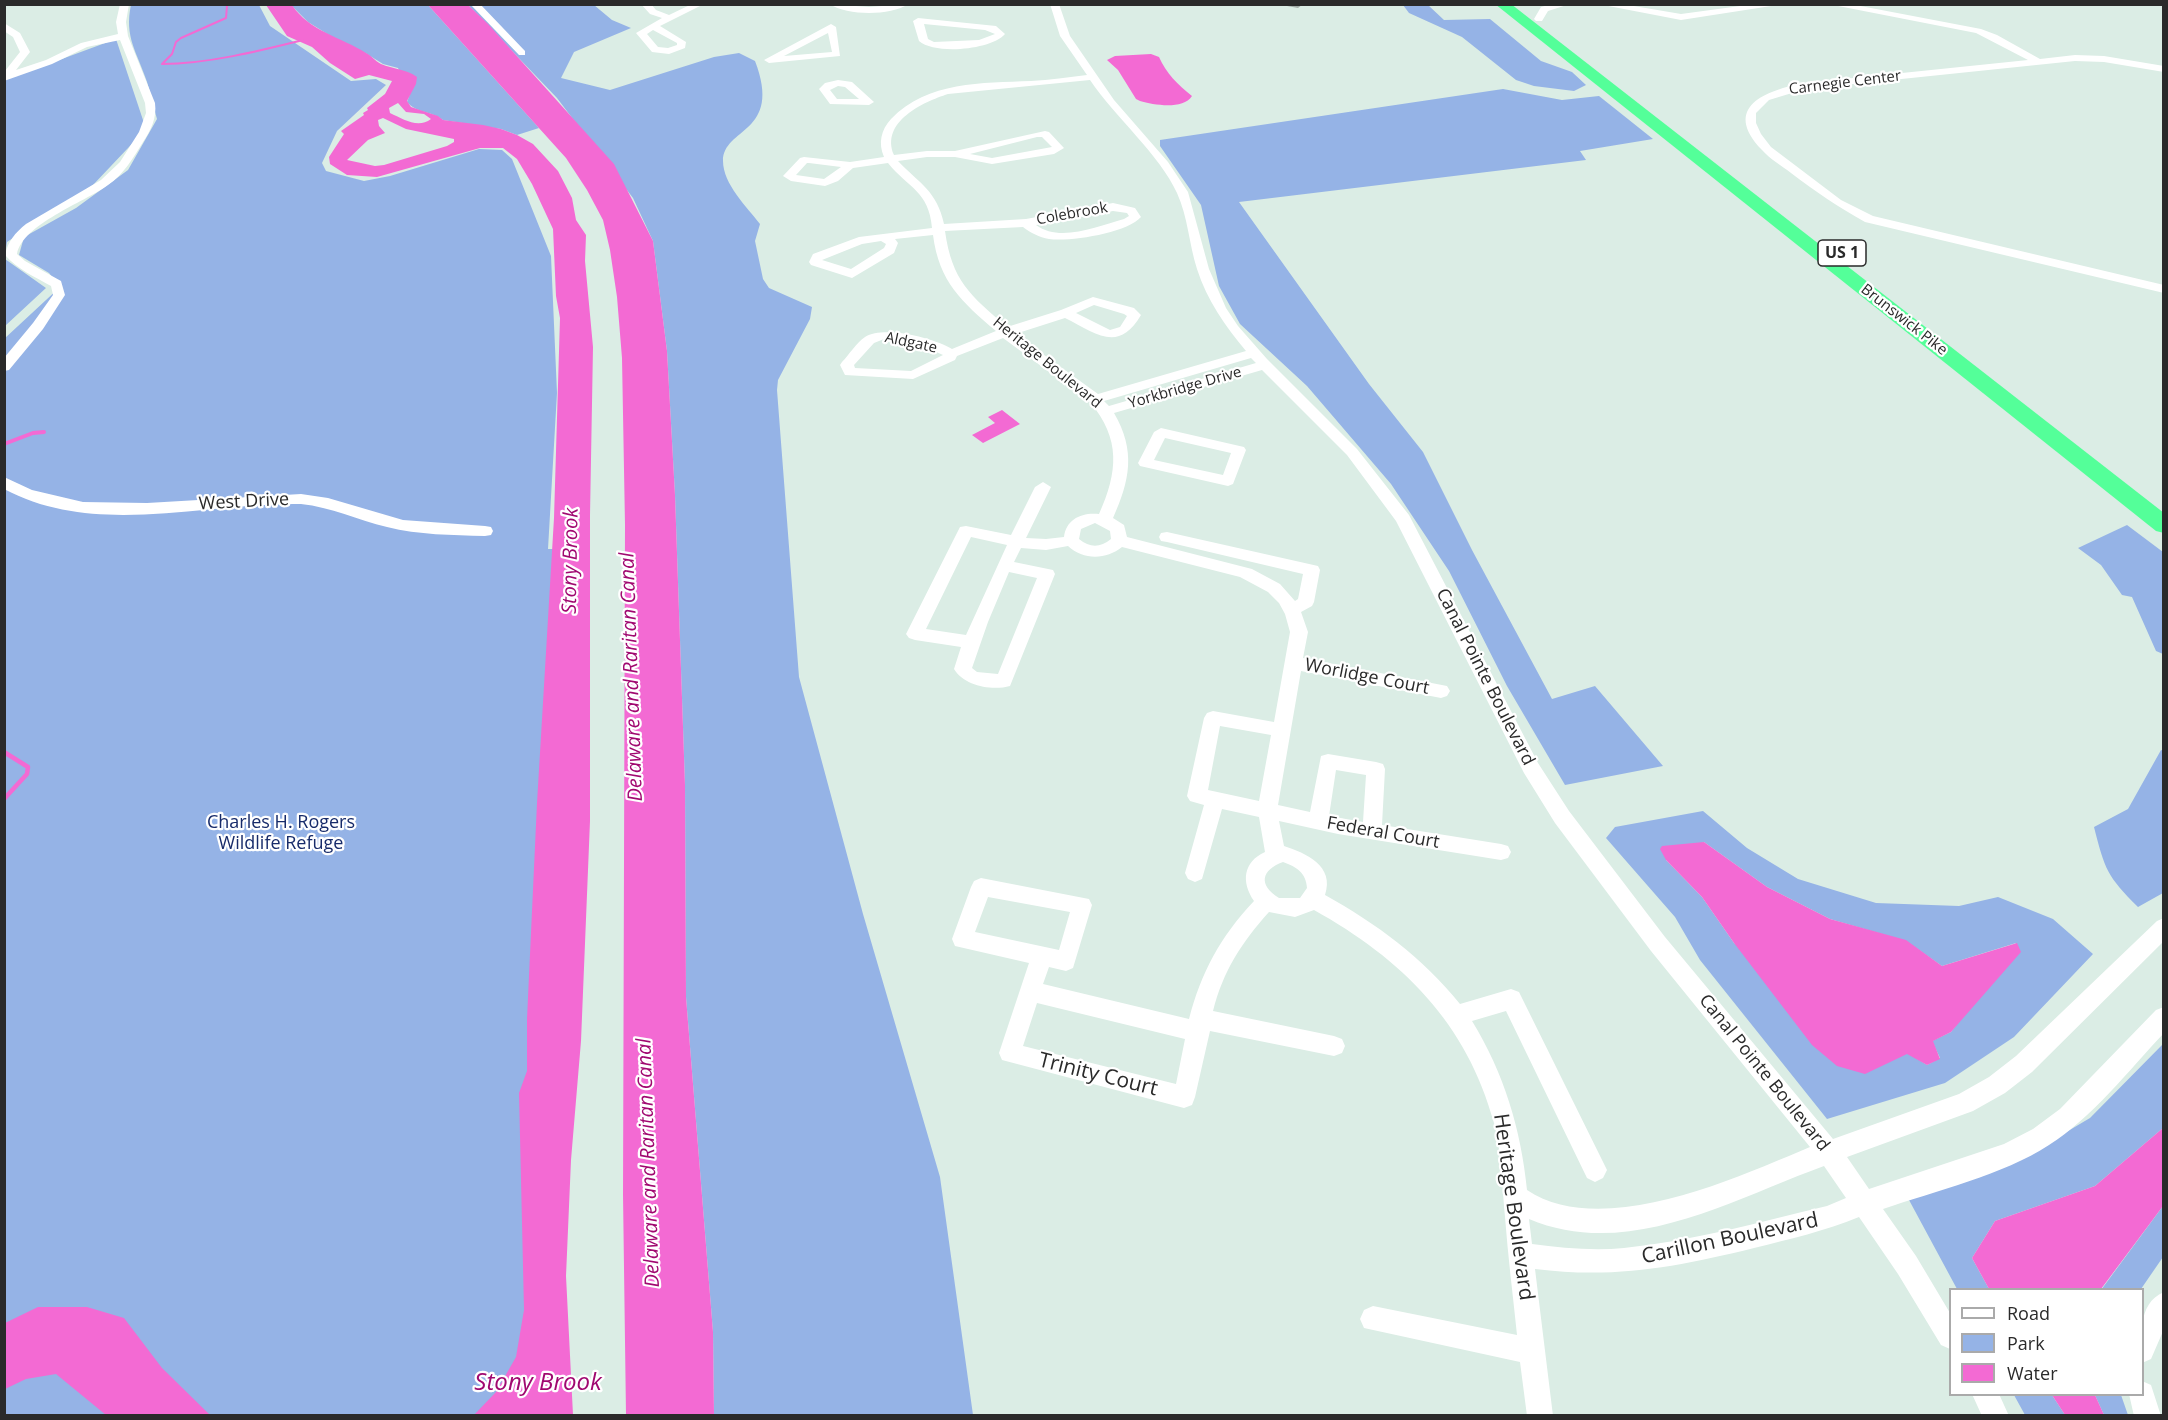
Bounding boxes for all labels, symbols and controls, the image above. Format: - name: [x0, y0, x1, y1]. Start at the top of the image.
- street label: Carnegie Center: [1788, 67, 1902, 99]
- street label: Colebrook: [1035, 199, 1109, 229]
- road number: US 1: [1818, 240, 1866, 266]
- street label: Brunswick Pike: [1857, 281, 1951, 359]
- street label: Heritage Boulevard: [989, 314, 1105, 412]
- street label: Aldgate: [883, 329, 939, 357]
- street label: Yorkbridge Drive: [1126, 363, 1244, 413]
- street label: West Drive: [198, 489, 290, 515]
- water label: Stony Brook: [558, 508, 584, 614]
- water label: Delaware and Raritan Canal: [616, 552, 648, 802]
- street label: Canal Pointe Boulevard: [1431, 585, 1539, 769]
- street label: Worlidge Court: [1303, 654, 1431, 700]
- park label: Charles H. Rogers Wildlife Refuge: [207, 812, 355, 854]
- street label: Federal Court: [1325, 812, 1441, 854]
- street label: Canal Pointe Boulevard: [1694, 990, 1834, 1156]
- water label: Delaware and Raritan Canal: [633, 1038, 665, 1288]
- street label: Trinity Court: [1036, 1048, 1160, 1102]
- street label: Heritage Boulevard: [1487, 1112, 1539, 1302]
- street label: Carillon Boulevard: [1639, 1208, 1821, 1270]
- legend: [1949, 1288, 2144, 1396]
- text: Road: [2007, 1301, 2050, 1325]
- text: Park: [2007, 1331, 2045, 1355]
- text: Water: [2007, 1361, 2058, 1385]
- water label: Stony Brook: [474, 1369, 602, 1397]

